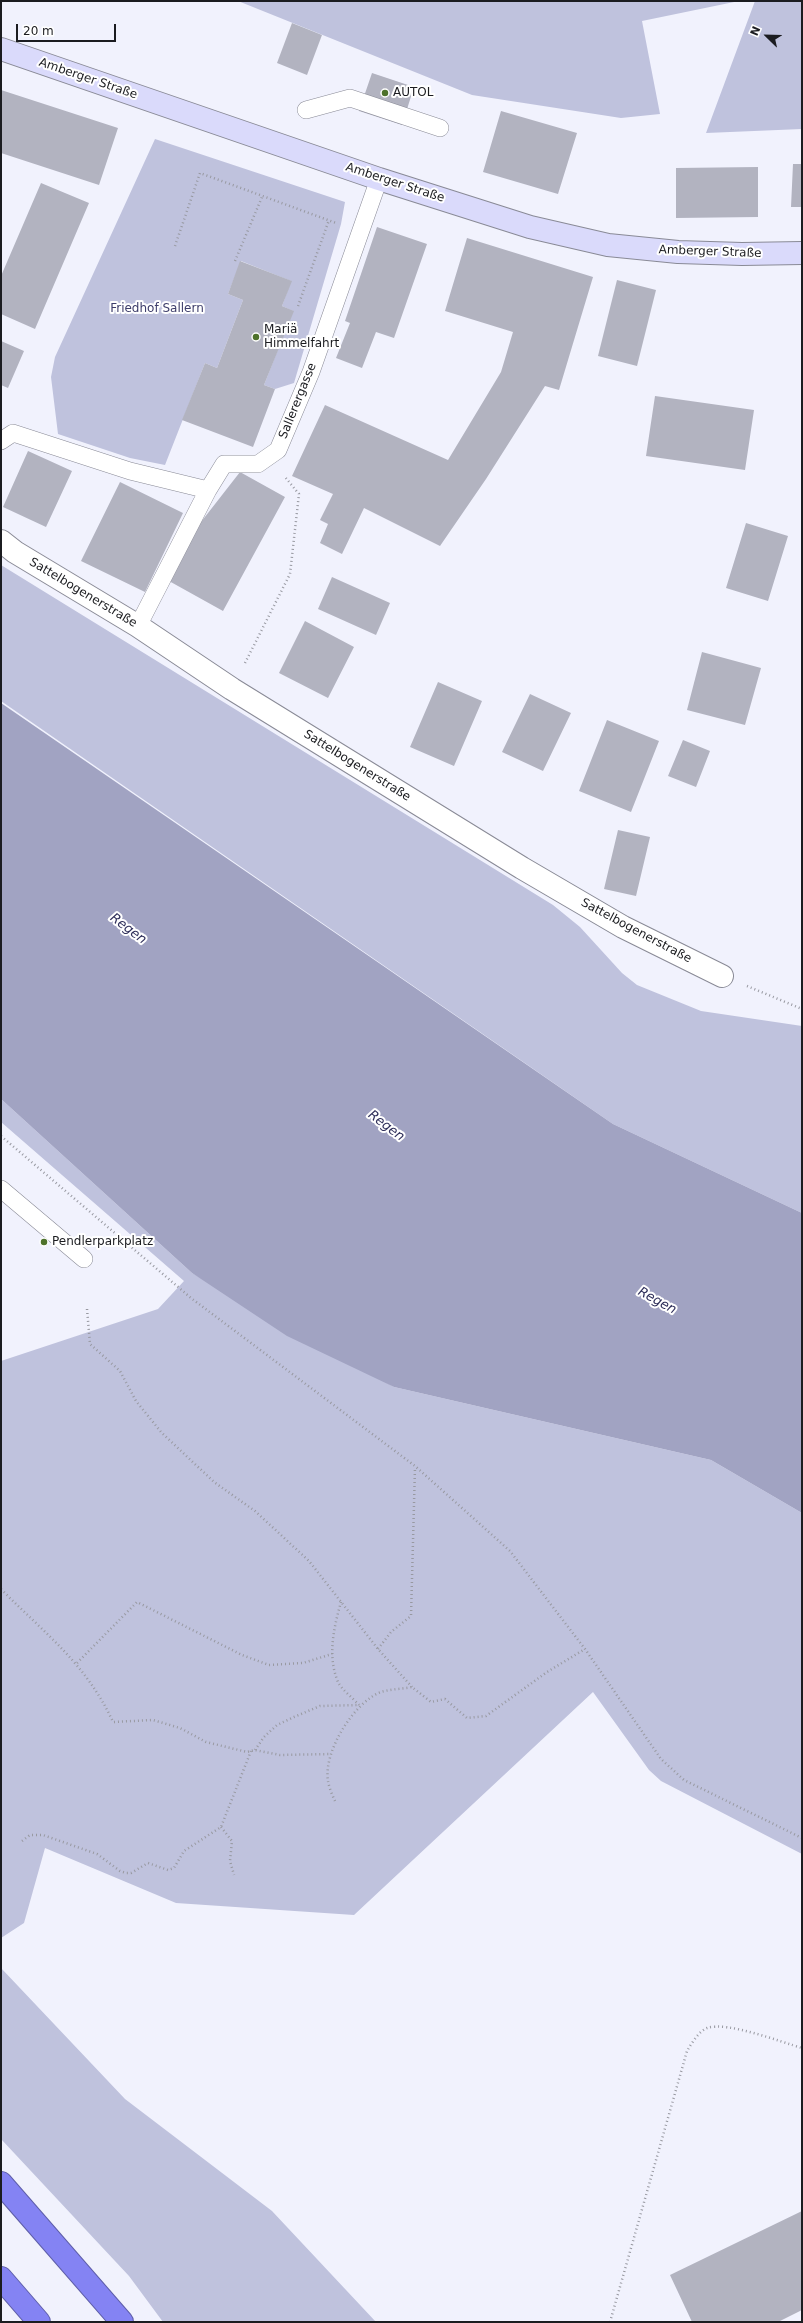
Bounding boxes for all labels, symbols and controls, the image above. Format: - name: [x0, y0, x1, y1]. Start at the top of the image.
- scale bar: [18, 16, 118, 42]
- north arrow: [747, 16, 787, 56]
- text: 20 m: [23, 24, 54, 38]
- text: N: [748, 24, 763, 38]
- street label: Amberger Straße: [37, 55, 139, 103]
- place label: AUTOL: [393, 86, 433, 100]
- marker: AUTOL: [380, 88, 390, 98]
- street label: Amberger Straße: [344, 160, 446, 206]
- street label: Amberger Straße: [658, 243, 762, 261]
- park label: Friedhof Sallern: [110, 302, 204, 316]
- place label: Mariä Himmelfahrt: [264, 323, 339, 351]
- marker: Mariä Himmelfahrt: [251, 332, 261, 342]
- street label: Sallerergasse: [276, 361, 320, 441]
- street label: Sattelbogenerstraße: [27, 555, 139, 631]
- street label: Sattelbogenerstraße: [301, 727, 413, 805]
- street label: Sattelbogenerstraße: [578, 896, 694, 966]
- water label: Regen: [107, 910, 149, 948]
- water label: Regen: [365, 1107, 407, 1145]
- place label: Pendlerparkplatz: [52, 1235, 153, 1249]
- marker: Pendlerparkplatz: [39, 1237, 49, 1247]
- water label: Regen: [635, 1284, 679, 1318]

